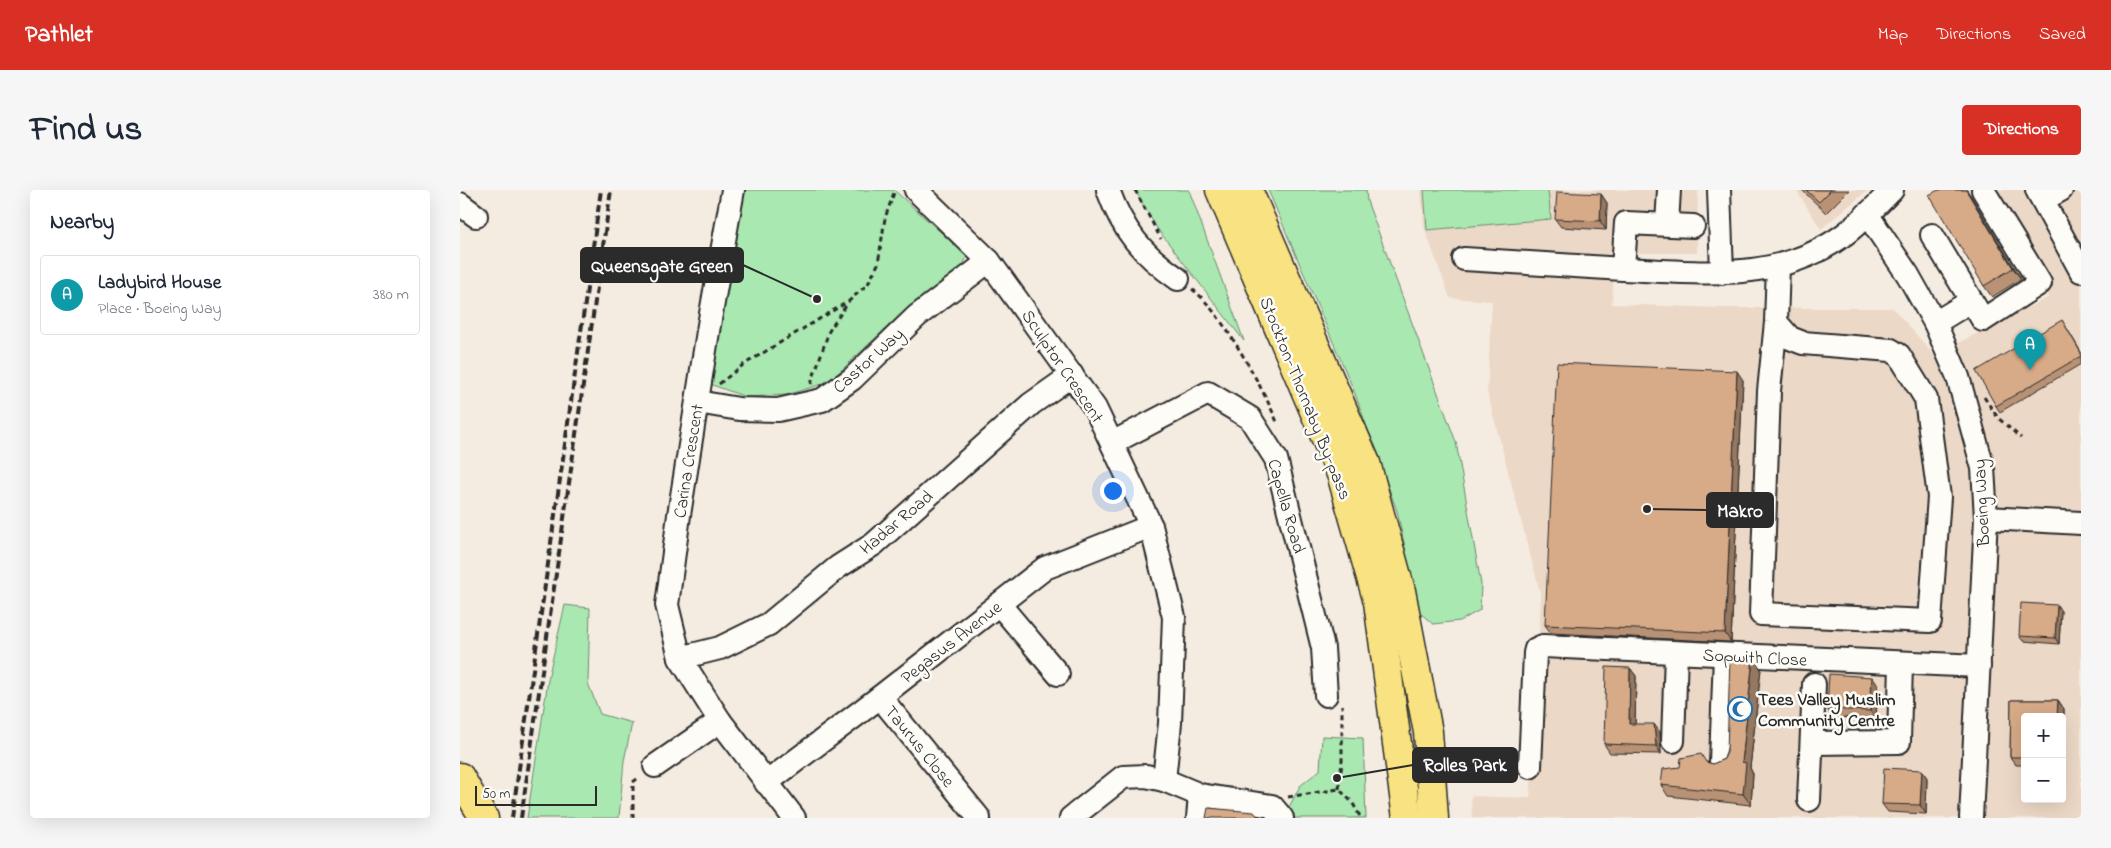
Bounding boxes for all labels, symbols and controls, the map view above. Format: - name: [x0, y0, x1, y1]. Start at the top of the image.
- text: Pathlet: [25, 18, 93, 53]
- text: Map: [1878, 22, 1908, 48]
- text: Directions: [1936, 22, 2011, 48]
- text: Saved: [2039, 22, 2086, 48]
- text: Find us: [30, 105, 142, 156]
- button: Directions: [1962, 105, 2081, 155]
- text: Nearby: [50, 208, 114, 238]
- callout: Queensgate Green: [581, 248, 743, 282]
- text: Queensgate Green: [591, 254, 733, 283]
- text: Ladybird House: [98, 270, 221, 297]
- text: A: [62, 283, 72, 307]
- text: 380 m: [373, 283, 409, 307]
- street label: Stockton-Thornaby By-pass: [1251, 293, 1357, 504]
- text: Place · Boeing Way: [98, 297, 221, 321]
- street label: Sculptor Crescent: [1014, 305, 1109, 429]
- street label: Castor Way: [828, 322, 911, 401]
- pin: A: [2014, 329, 2046, 370]
- street label: Carina Crescent: [668, 402, 712, 520]
- street label: Capella Road: [1259, 456, 1311, 557]
- street label: Boeing Way: [1968, 458, 1999, 548]
- your location: [1100, 478, 1126, 504]
- street label: Hadar Road: [855, 485, 940, 562]
- callout: Makro: [1707, 493, 1773, 527]
- text: Makro: [1717, 499, 1763, 526]
- street label: Pegasus Avenue: [896, 595, 1010, 692]
- street label: Sopwith Close: [1702, 643, 1809, 675]
- place label: Tees Valley Muslim Community Centre: [1758, 688, 1896, 736]
- mosque icon: Tees Valley Muslim Community Centre: [1727, 696, 1753, 722]
- street label: Taurus Close: [877, 701, 960, 795]
- map controls: [2021, 713, 2066, 803]
- button: +: [2021, 713, 2066, 758]
- callout: Rolles Park: [1413, 748, 1517, 782]
- text: Rolles Park: [1423, 753, 1507, 780]
- button: −: [2021, 758, 2066, 803]
- scale bar: [475, 783, 598, 806]
- text: 50 m: [482, 784, 510, 805]

